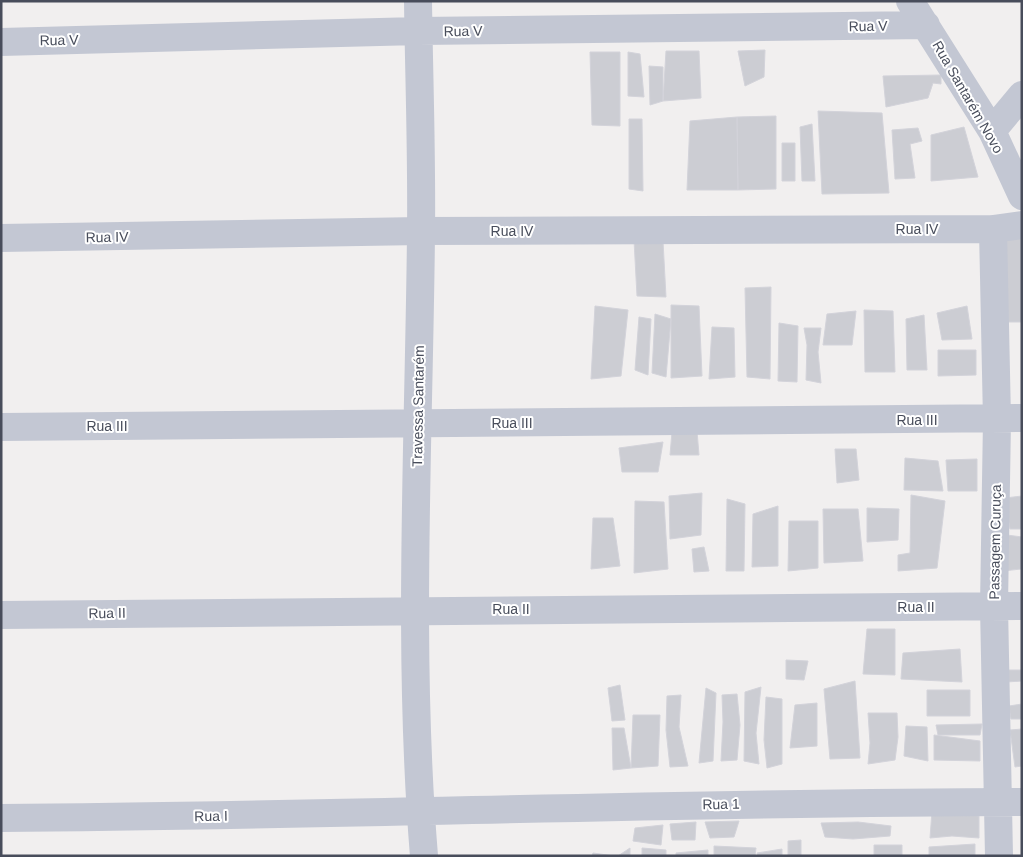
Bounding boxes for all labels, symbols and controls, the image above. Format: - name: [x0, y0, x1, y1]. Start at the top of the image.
- street label: Rua V: [848, 18, 888, 34]
- street label: Rua V: [443, 23, 483, 39]
- street label: Rua V: [39, 32, 79, 48]
- street label: Rua Santarém Novo: [929, 38, 1007, 156]
- street label: Rua IV: [896, 221, 939, 237]
- street label: Rua IV: [491, 223, 534, 239]
- street label: Rua IV: [85, 229, 129, 245]
- street label: Travessa Santarém: [409, 345, 427, 467]
- street label: Rua III: [896, 412, 938, 428]
- street label: Rua III: [491, 415, 533, 431]
- street label: Rua III: [86, 418, 128, 434]
- street label: Passagem Curuça: [986, 484, 1004, 600]
- street label: Rua II: [897, 599, 935, 615]
- street label: Rua II: [492, 601, 530, 617]
- street label: Rua II: [88, 605, 126, 621]
- street label: Rua 1: [702, 796, 740, 812]
- street label: Rua I: [194, 808, 228, 824]

